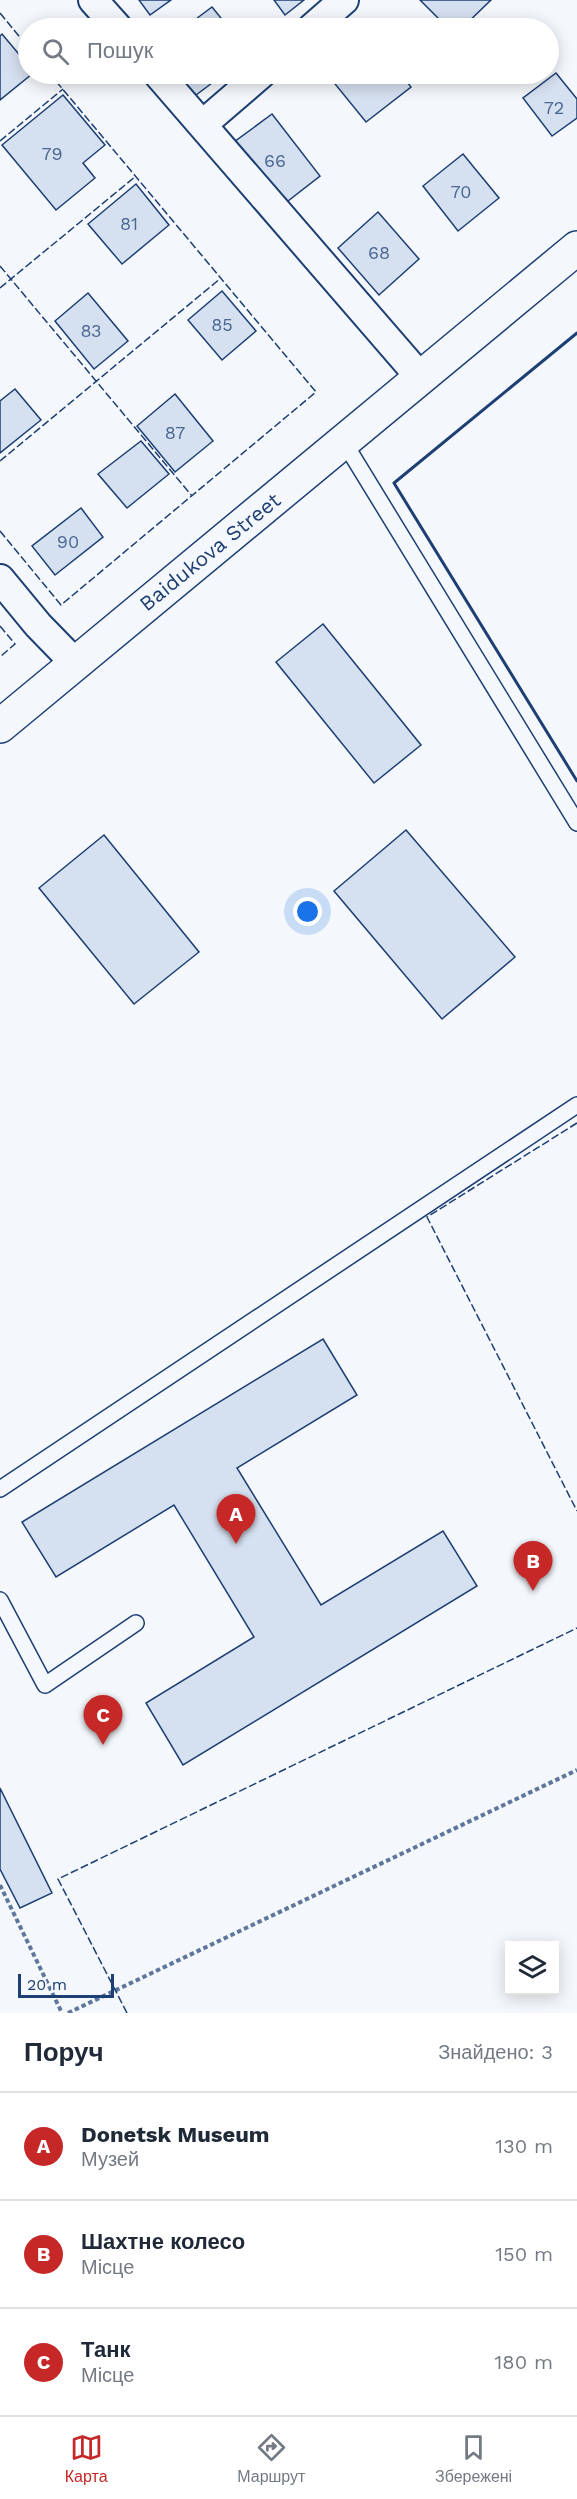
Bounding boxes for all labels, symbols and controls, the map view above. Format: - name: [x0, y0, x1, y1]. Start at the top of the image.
- search box: [18, 18, 559, 84]
- icon: search: [39, 35, 72, 68]
- text: Пошук: [87, 38, 153, 63]
- house number: 72: [544, 97, 564, 118]
- house number: 79: [41, 143, 63, 164]
- house number: 66: [264, 150, 286, 171]
- house number: 70: [451, 181, 471, 202]
- house number: 81: [120, 213, 138, 234]
- house number: 68: [368, 242, 390, 263]
- house number: 85: [211, 314, 233, 335]
- house number: 83: [80, 320, 102, 341]
- house number: 87: [165, 422, 185, 443]
- street label: Baidukova Street: [134, 487, 285, 616]
- house number: 90: [57, 531, 79, 552]
- your location: [293, 897, 322, 926]
- pin: A: [216, 1494, 256, 1544]
- pin: B: [514, 1542, 552, 1591]
- pin: C: [84, 1696, 122, 1745]
- map controls: [505, 1941, 559, 1995]
- button: layers: [505, 1941, 559, 1995]
- scale bar: [18, 1971, 114, 1998]
- text: 20 m: [27, 1975, 67, 1994]
- text: Поруч: [24, 2037, 104, 2067]
- text: Знайдено: 3: [438, 2040, 553, 2064]
- text: Donetsk Museum: [81, 2122, 270, 2147]
- text: A: [37, 2134, 50, 2158]
- text: 130 m: [495, 2134, 553, 2158]
- text: Музей: [81, 2147, 139, 2171]
- text: Шахтне колесо: [81, 2229, 245, 2254]
- text: B: [37, 2242, 50, 2266]
- text: 150 m: [495, 2242, 553, 2266]
- text: Місце: [81, 2255, 134, 2279]
- text: Танк: [81, 2337, 130, 2362]
- text: C: [37, 2350, 50, 2374]
- text: 180 m: [495, 2350, 553, 2374]
- text: Місце: [81, 2363, 134, 2387]
- tab: Карта: [65, 2431, 108, 2486]
- tab: Маршрут: [237, 2431, 305, 2486]
- tab: Збережені: [435, 2431, 512, 2486]

